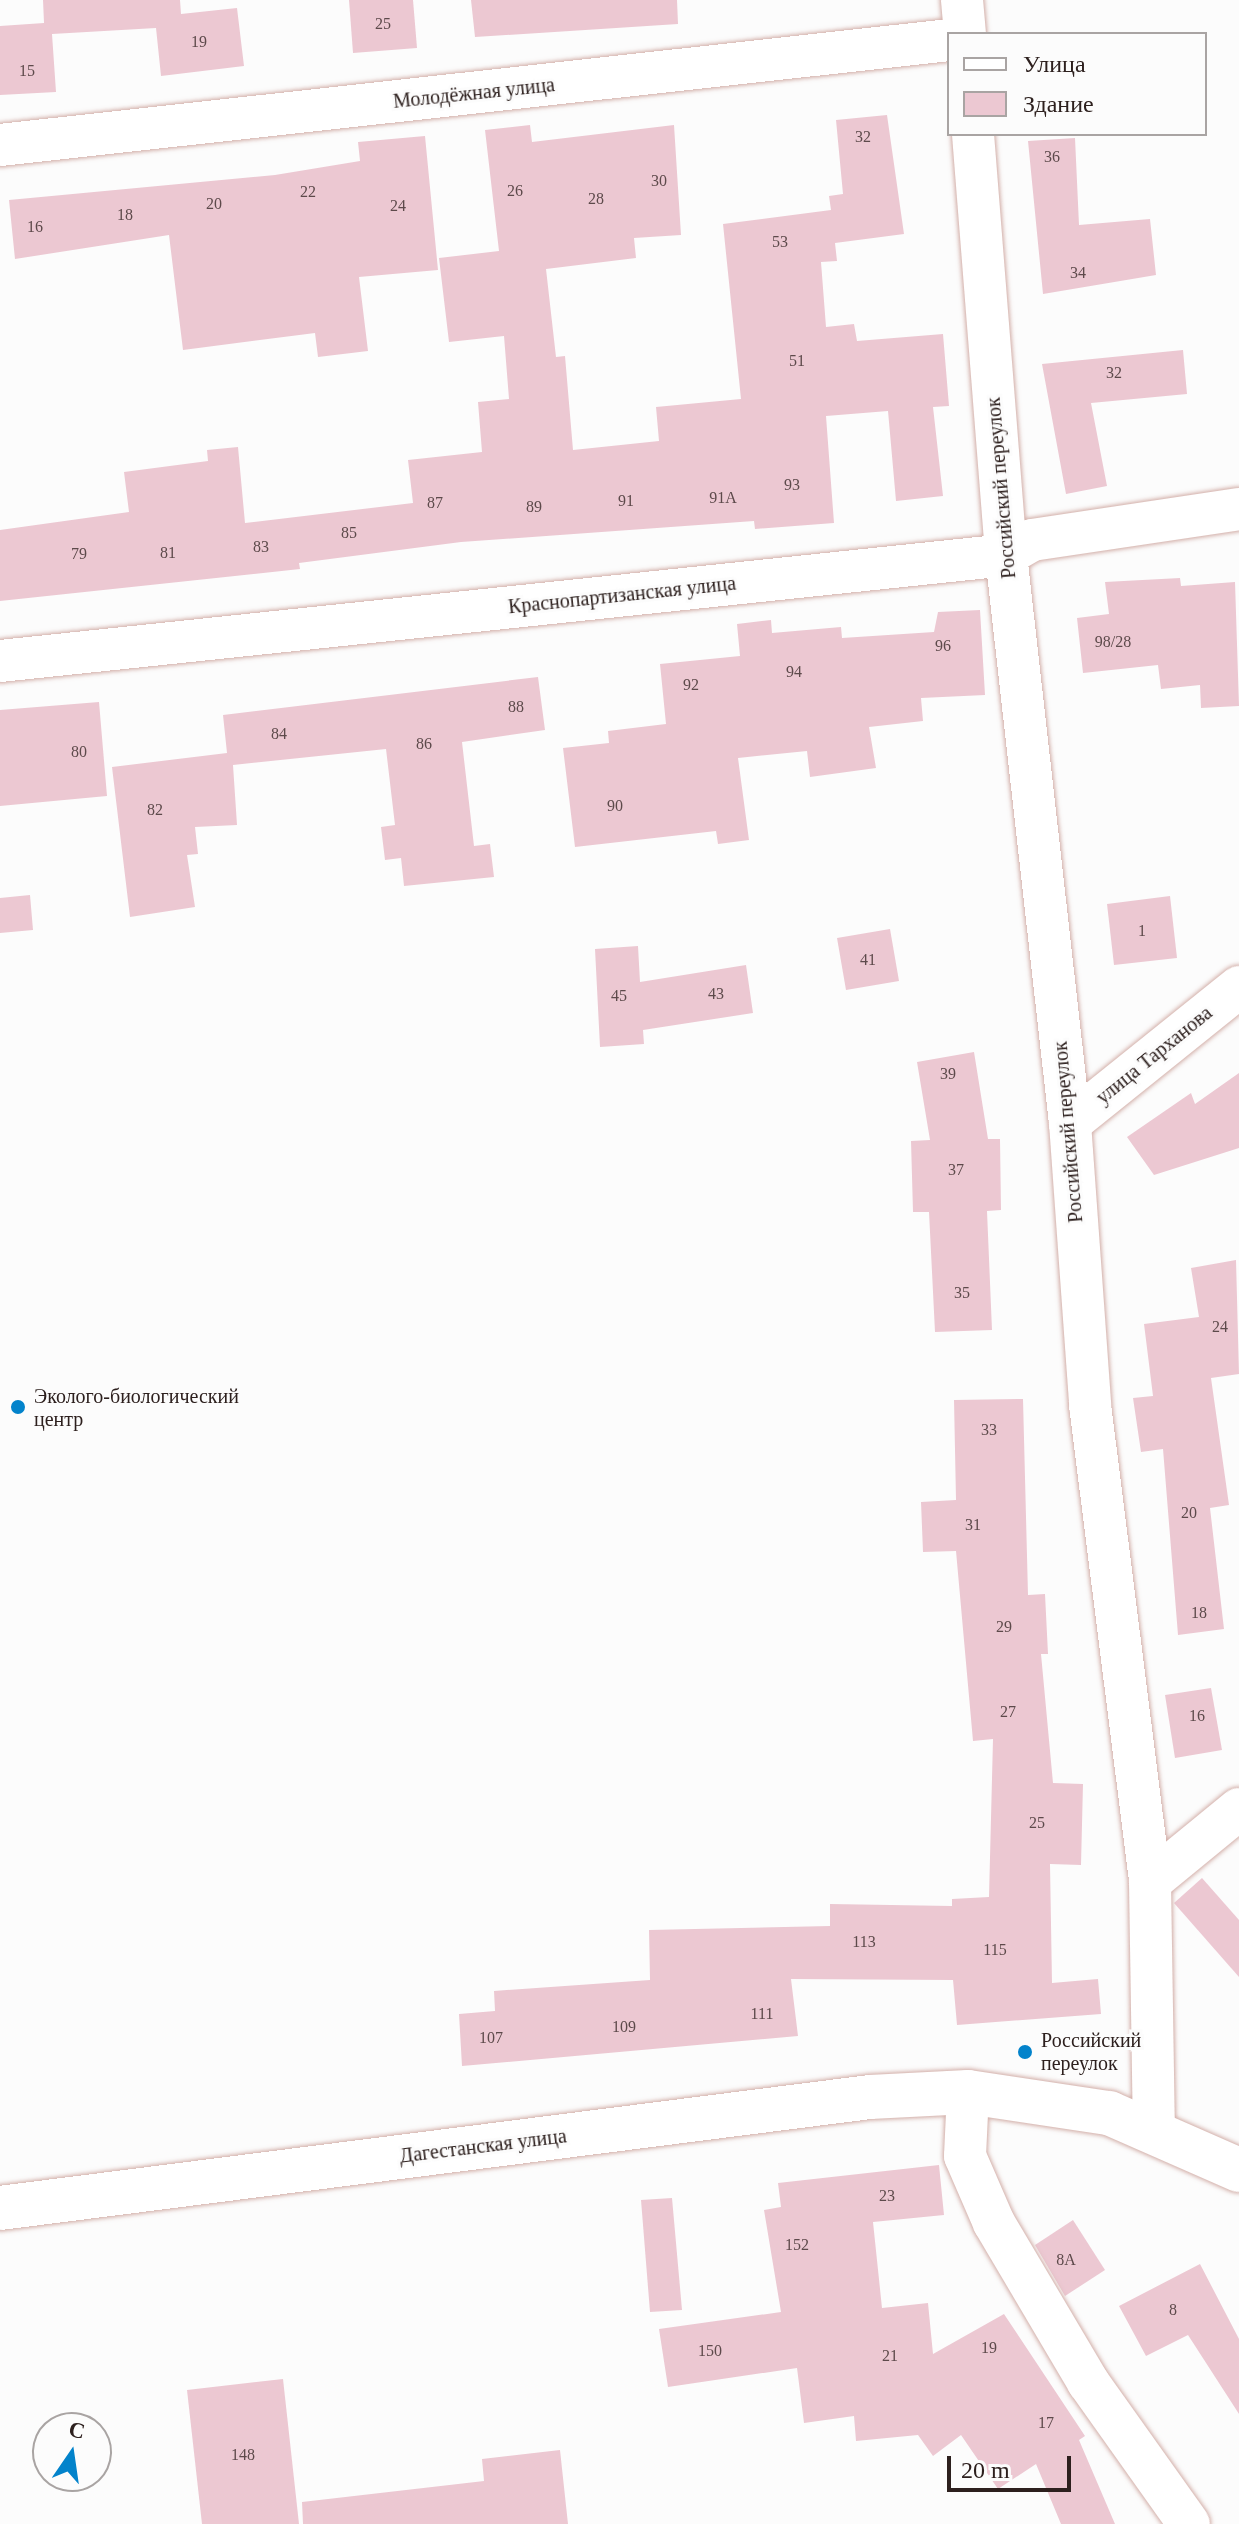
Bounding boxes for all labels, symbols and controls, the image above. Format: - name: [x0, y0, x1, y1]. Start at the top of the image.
- house number: 25: [375, 14, 391, 34]
- house number: 19: [191, 32, 207, 52]
- legend: [947, 32, 1207, 136]
- text: Улица: [1023, 51, 1086, 77]
- house number: 15: [19, 61, 35, 81]
- street label: Молодёжная улица: [392, 73, 556, 113]
- text: Здание: [1023, 91, 1094, 117]
- house number: 32: [855, 127, 871, 147]
- house number: 36: [1044, 147, 1060, 167]
- house number: 30: [651, 171, 667, 191]
- house number: 26: [507, 181, 523, 201]
- house number: 22: [300, 182, 316, 202]
- house number: 28: [588, 189, 604, 209]
- house number: 20: [206, 194, 222, 214]
- house number: 24: [390, 196, 406, 216]
- house number: 18: [117, 205, 133, 225]
- house number: 16: [27, 217, 43, 237]
- house number: 53: [772, 232, 788, 252]
- house number: 34: [1070, 263, 1086, 283]
- house number: 51: [789, 351, 805, 371]
- house number: 32: [1106, 363, 1122, 383]
- street label: Российский переулок: [981, 396, 1021, 580]
- house number: 93: [784, 475, 800, 495]
- house number: 91А: [709, 488, 737, 508]
- house number: 91: [618, 491, 634, 511]
- house number: 87: [427, 493, 443, 513]
- house number: 89: [526, 497, 542, 517]
- house number: 85: [341, 523, 357, 543]
- house number: 83: [253, 537, 269, 557]
- house number: 81: [160, 543, 176, 563]
- house number: 79: [71, 544, 87, 564]
- street label: Краснопартизанская улица: [507, 571, 737, 619]
- house number: 98/28: [1095, 632, 1131, 652]
- house number: 96: [935, 636, 951, 656]
- house number: 94: [786, 662, 802, 682]
- house number: 92: [683, 675, 699, 695]
- house number: 88: [508, 697, 524, 717]
- house number: 84: [271, 724, 287, 744]
- house number: 86: [416, 734, 432, 754]
- house number: 80: [71, 742, 87, 762]
- house number: 90: [607, 796, 623, 816]
- house number: 82: [147, 800, 163, 820]
- house number: 1: [1138, 921, 1146, 941]
- house number: 41: [860, 950, 876, 970]
- house number: 43: [708, 984, 724, 1004]
- house number: 45: [611, 986, 627, 1006]
- street label: улица Тарханова: [1091, 1001, 1217, 1109]
- street label: Российский переулок: [1048, 1040, 1088, 1224]
- house number: 39: [940, 1064, 956, 1084]
- house number: 37: [948, 1160, 964, 1180]
- house number: 35: [954, 1283, 970, 1303]
- house number: 24: [1212, 1317, 1228, 1337]
- place label: Эколого-биологический центр: [34, 1384, 239, 1431]
- marker: Эколого-биологический центр: [9, 1398, 27, 1416]
- house number: 33: [981, 1420, 997, 1440]
- house number: 20: [1181, 1503, 1197, 1523]
- house number: 31: [965, 1515, 981, 1535]
- house number: 18: [1191, 1603, 1207, 1623]
- house number: 29: [996, 1617, 1012, 1637]
- house number: 27: [1000, 1702, 1016, 1722]
- house number: 16: [1189, 1706, 1205, 1726]
- house number: 25: [1029, 1813, 1045, 1833]
- house number: 113: [852, 1932, 876, 1952]
- house number: 115: [983, 1940, 1007, 1960]
- house number: 111: [751, 2004, 773, 2024]
- house number: 109: [612, 2017, 636, 2037]
- house number: 107: [479, 2028, 503, 2048]
- place label: Российский переулок: [1041, 2028, 1141, 2075]
- marker: Российский переулок: [1016, 2043, 1034, 2061]
- street label: Дагестанская улица: [398, 2124, 568, 2168]
- house number: 23: [879, 2186, 895, 2206]
- house number: 152: [785, 2235, 809, 2255]
- house number: 8А: [1056, 2250, 1076, 2270]
- house number: 8: [1169, 2300, 1177, 2320]
- house number: 19: [981, 2338, 997, 2358]
- house number: 150: [698, 2341, 722, 2361]
- house number: 21: [882, 2346, 898, 2366]
- north arrow: [32, 2412, 112, 2492]
- house number: 17: [1038, 2413, 1054, 2433]
- text: С: [67, 2416, 88, 2444]
- scale bar: [951, 2440, 1075, 2490]
- house number: 148: [231, 2445, 255, 2465]
- text: 20 m: [961, 2457, 1010, 2483]

